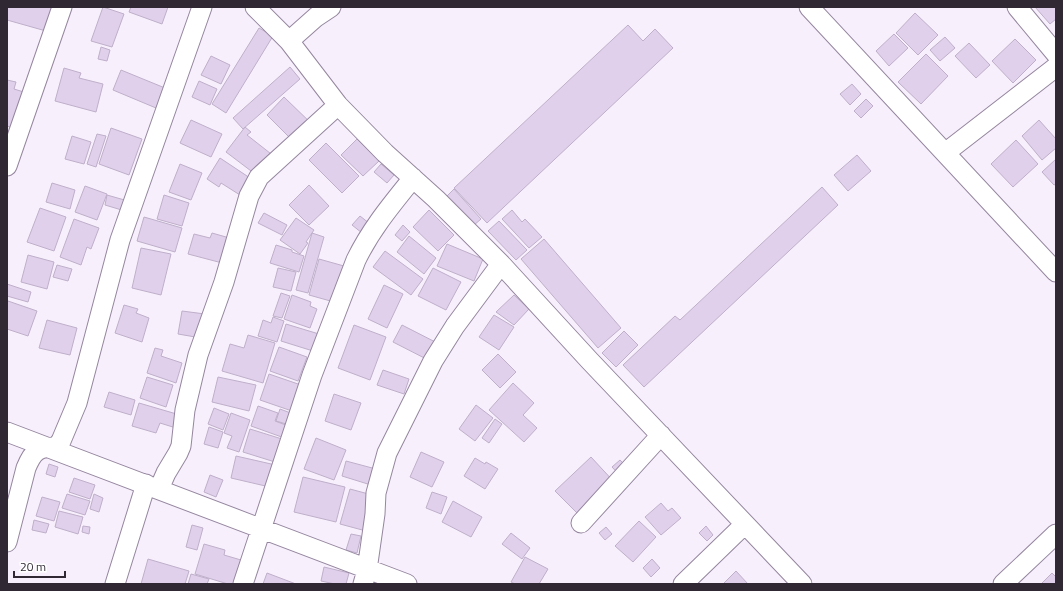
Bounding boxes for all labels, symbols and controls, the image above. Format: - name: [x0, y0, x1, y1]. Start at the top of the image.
- scale bar: [14, 553, 65, 579]
- text: 20 m: [20, 557, 46, 576]

